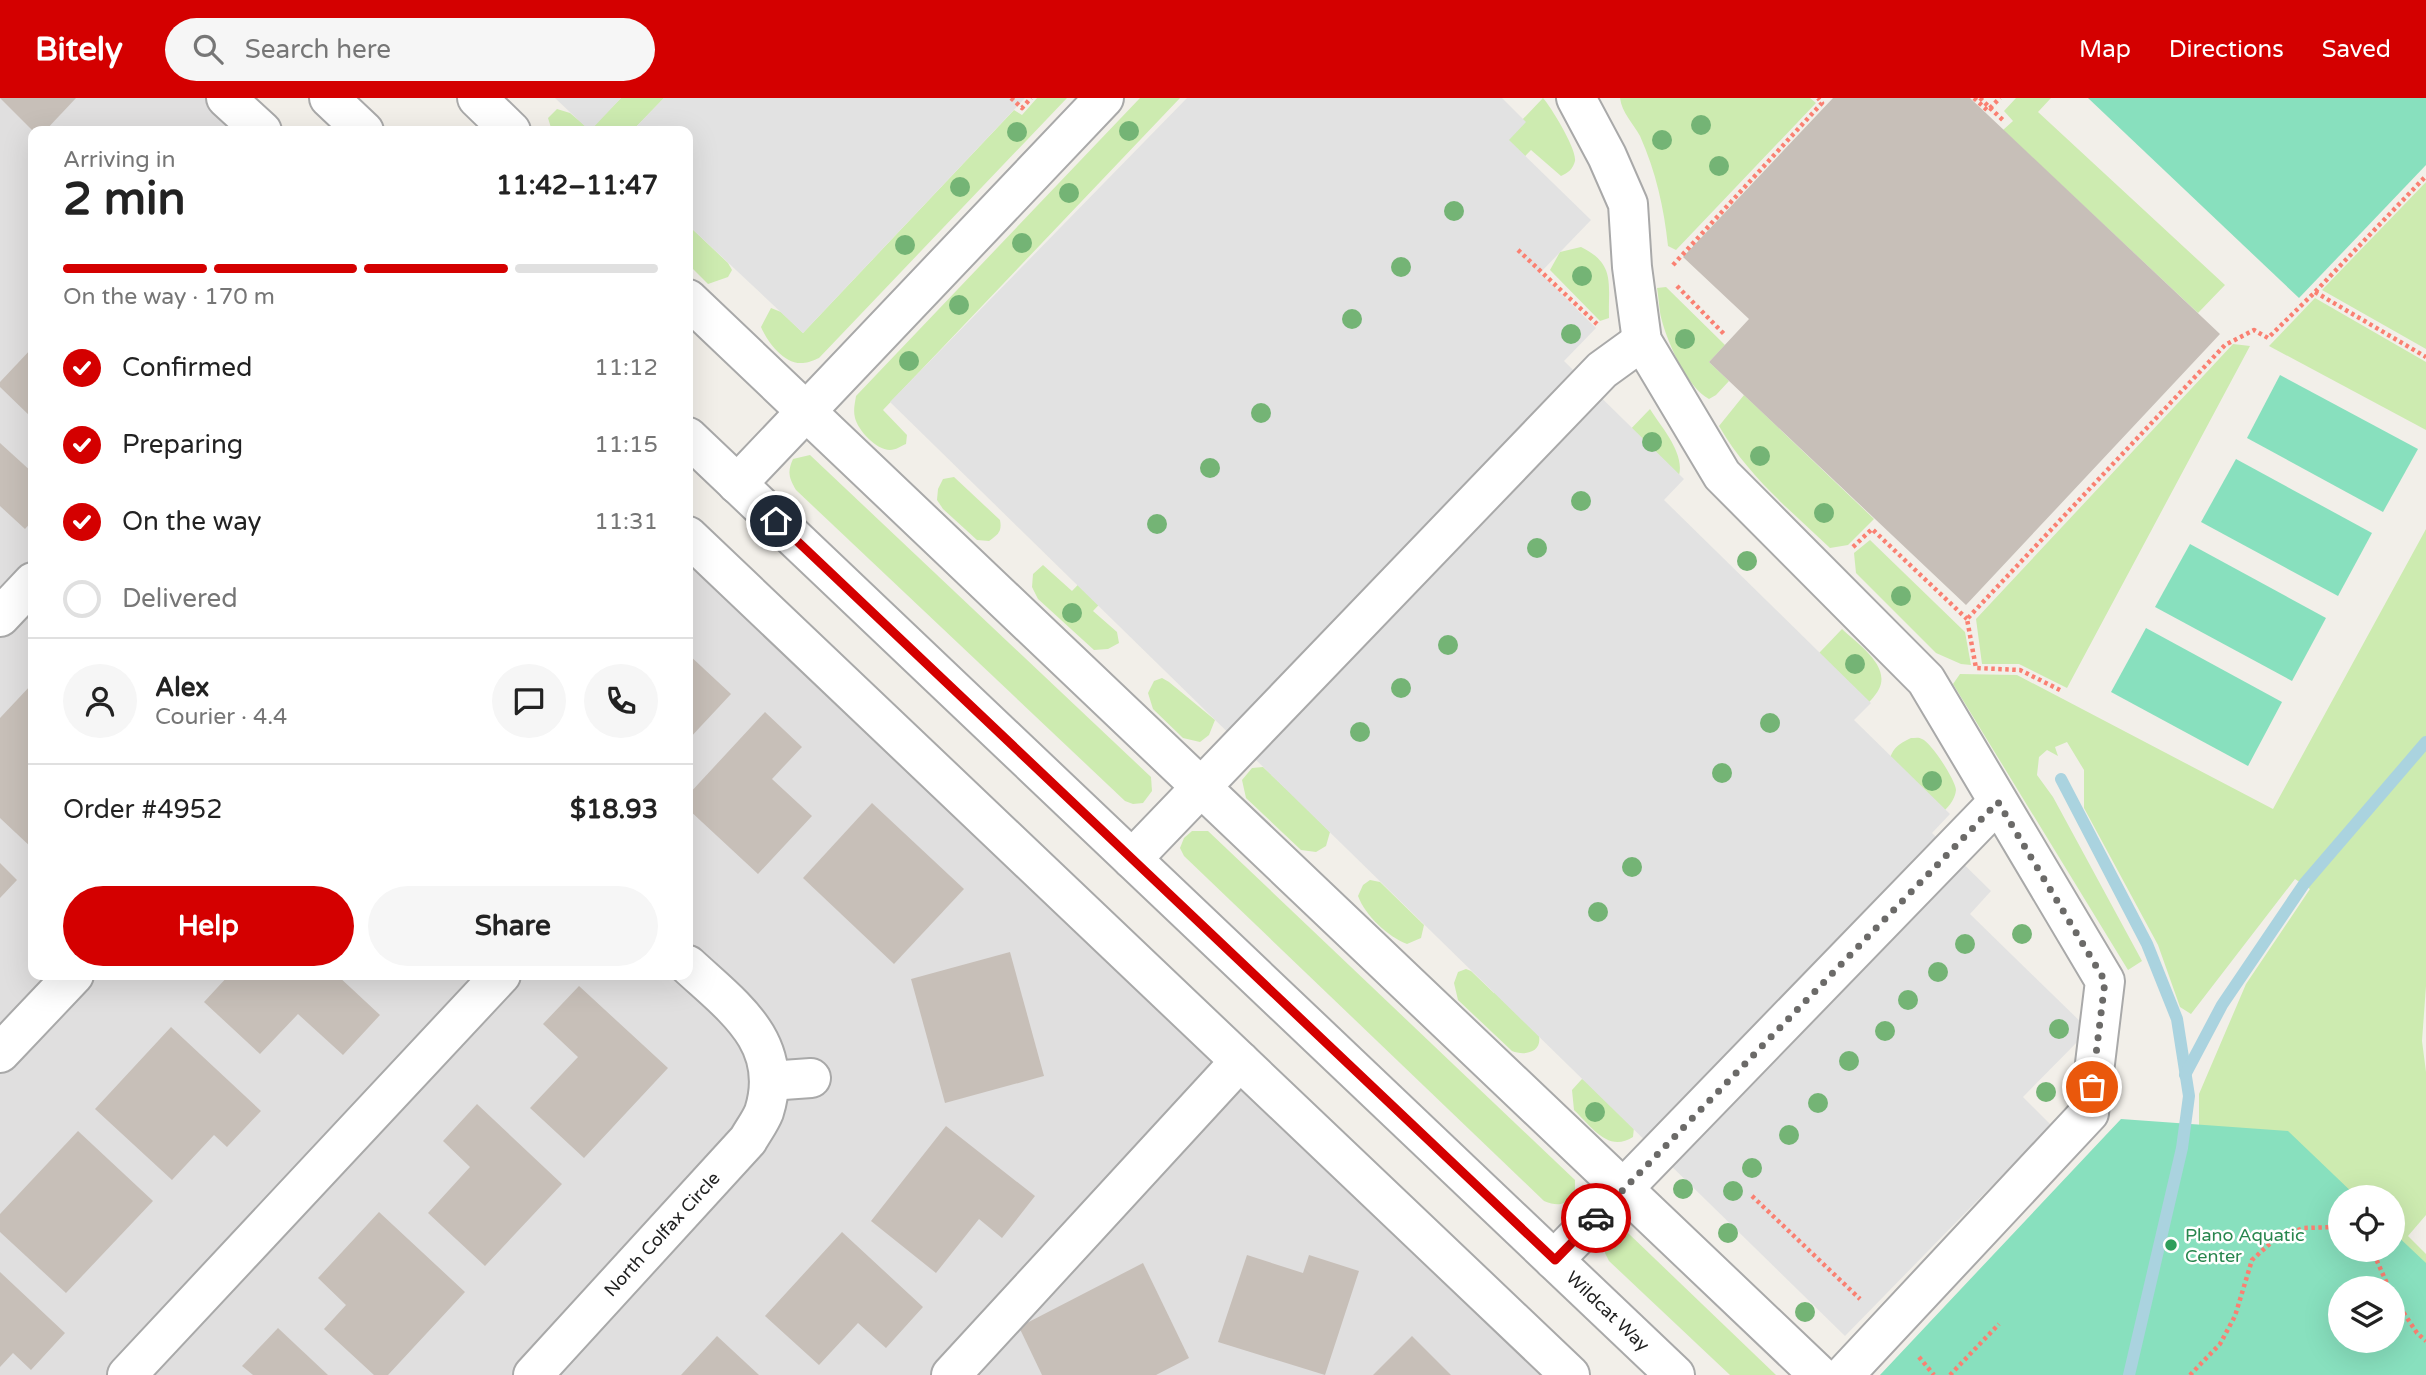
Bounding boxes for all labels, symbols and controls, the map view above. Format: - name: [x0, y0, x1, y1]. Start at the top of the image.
- search box: [165, 18, 655, 81]
- text: Bitely: [35, 30, 123, 69]
- icon: search: [189, 30, 227, 68]
- text: Search here: [245, 34, 391, 65]
- text: Map: [2079, 35, 2131, 64]
- text: Directions: [2169, 35, 2284, 64]
- text: Saved: [2322, 35, 2391, 64]
- text: Arriving in: [63, 146, 176, 174]
- text: 11:42–11:47: [496, 170, 658, 201]
- text: 2 min: [63, 172, 186, 227]
- text: On the way · 170 m: [63, 283, 275, 311]
- icon: check: [63, 349, 101, 387]
- text: Confirmed: [122, 352, 252, 383]
- text: 11:12: [594, 354, 658, 382]
- icon: check: [63, 426, 101, 464]
- text: Preparing: [122, 429, 243, 460]
- text: 11:15: [594, 431, 658, 459]
- pin: [746, 491, 806, 551]
- icon: home: [757, 502, 795, 540]
- icon: check: [63, 503, 101, 541]
- text: On the way: [122, 506, 262, 537]
- text: 11:31: [594, 508, 658, 536]
- text: Delivered: [122, 583, 238, 614]
- button: person: [63, 664, 137, 738]
- button: chat: [492, 664, 566, 738]
- button: phone: [584, 664, 658, 738]
- text: Alex: [155, 672, 209, 703]
- text: Courier · 4.4: [155, 703, 287, 731]
- text: Order #4952: [63, 794, 223, 825]
- text: $18.93: [570, 794, 658, 825]
- button: Help: [63, 886, 354, 966]
- button: Share: [368, 886, 658, 966]
- pin: [2062, 1057, 2122, 1117]
- icon: bag: [2073, 1068, 2111, 1106]
- street label: North Colfax Circle: [599, 1167, 725, 1301]
- courier: [1561, 1183, 1631, 1253]
- map controls: [2328, 1185, 2405, 1353]
- button: locate: [2328, 1185, 2405, 1262]
- icon: car: [1577, 1199, 1615, 1237]
- place label: Plano Aquatic Center: [2185, 1224, 2305, 1267]
- marker: Plano Aquatic Center: [2163, 1237, 2179, 1253]
- street label: Wildcat Way: [1562, 1267, 1654, 1356]
- button: layers: [2328, 1276, 2405, 1353]

